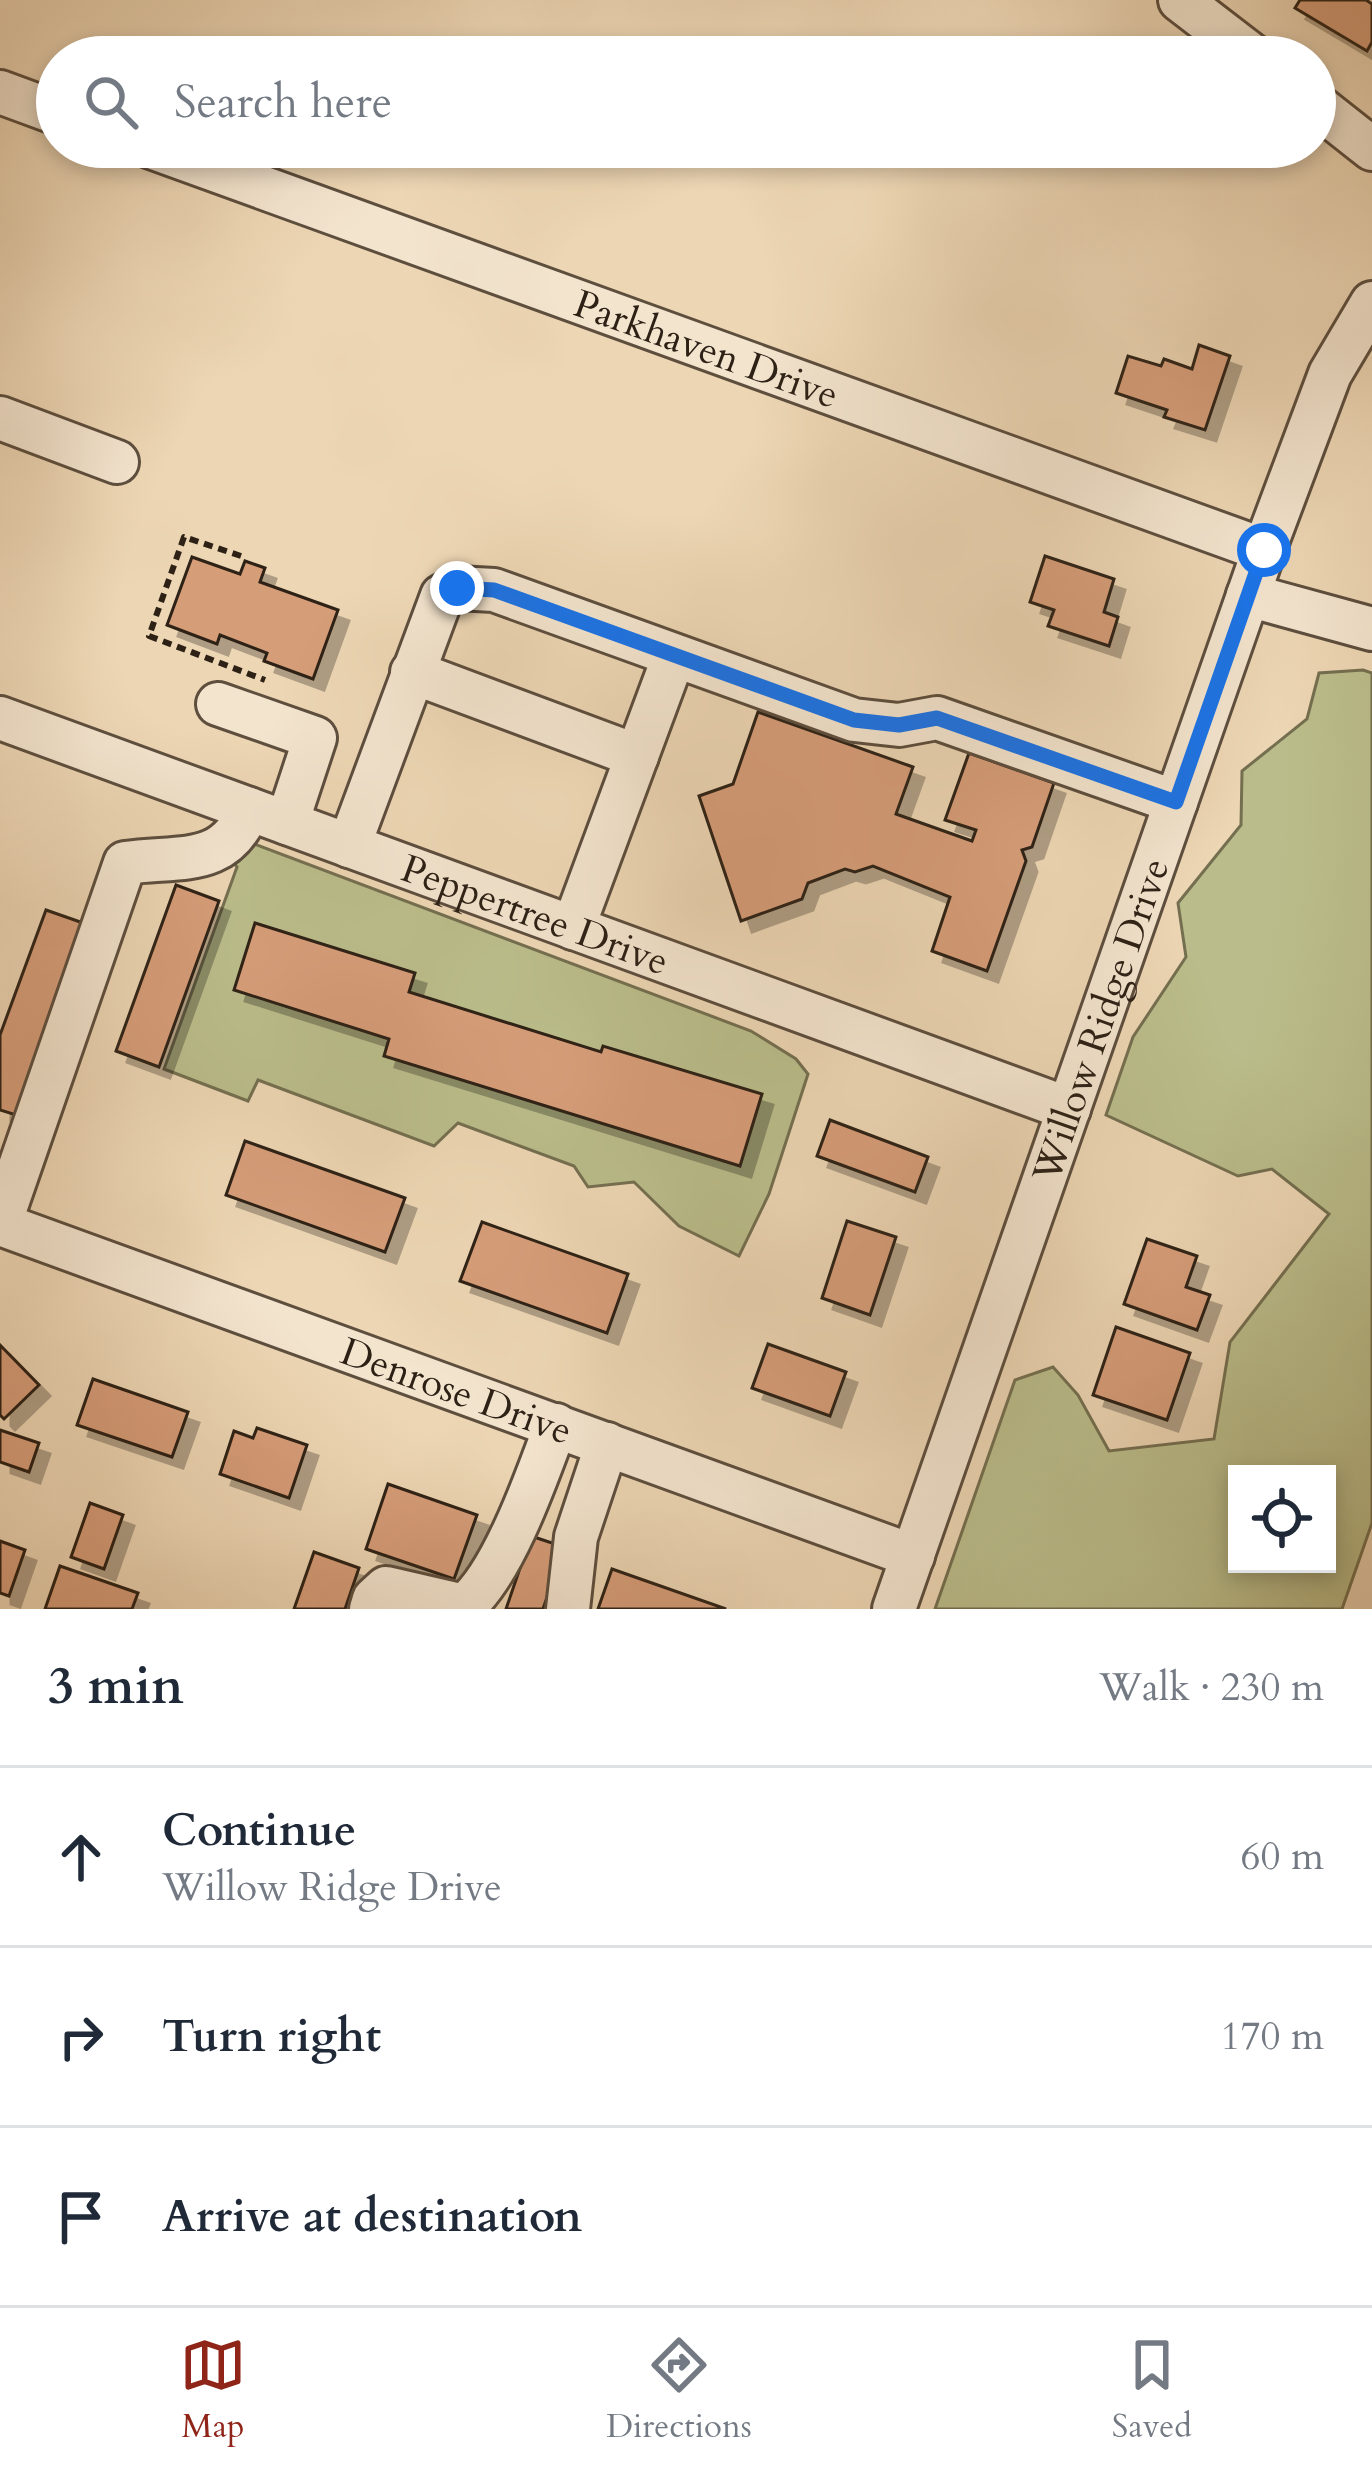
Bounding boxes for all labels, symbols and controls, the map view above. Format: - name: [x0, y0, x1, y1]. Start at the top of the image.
- search box: [36, 36, 1336, 168]
- icon: search: [78, 69, 144, 135]
- text: Search here: [174, 72, 392, 133]
- street label: Parkhaven Drive: [567, 277, 846, 422]
- route start: [1237, 523, 1291, 577]
- route end: [430, 561, 484, 615]
- street label: Peppertree Drive: [394, 842, 676, 988]
- street label: Willow Ridge Drive: [1020, 851, 1182, 1191]
- street label: Denrose Drive: [333, 1325, 579, 1458]
- map controls: [1228, 1465, 1336, 1573]
- button: locate: [1228, 1465, 1336, 1573]
- text: 3 min: [48, 1652, 184, 1722]
- text: Walk · 230 m: [1099, 1661, 1324, 1714]
- text: Continue: [162, 1800, 356, 1861]
- icon: ahead: [48, 1824, 114, 1890]
- text: 60 m: [1241, 1830, 1324, 1883]
- text: Willow Ridge Drive: [162, 1861, 502, 1914]
- icon: right: [48, 2004, 114, 2070]
- text: Turn right: [162, 2006, 381, 2067]
- text: 170 m: [1221, 2010, 1324, 2063]
- icon: arrive: [48, 2184, 114, 2250]
- text: Arrive at destination: [162, 2186, 582, 2247]
- tab: Map: [180, 2332, 246, 2449]
- tab: Directions: [606, 2332, 752, 2449]
- tab: Saved: [1112, 2332, 1192, 2449]

